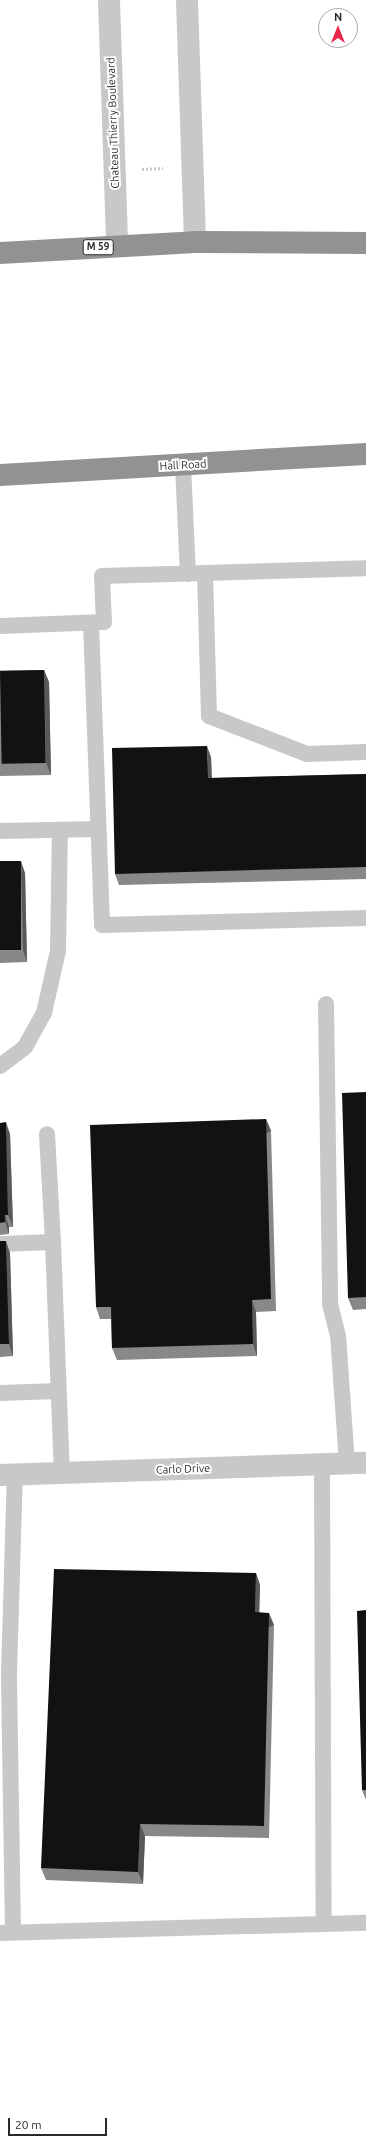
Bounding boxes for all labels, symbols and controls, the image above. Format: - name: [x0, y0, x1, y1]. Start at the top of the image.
- north arrow: [318, 8, 358, 48]
- text: N: [334, 11, 342, 23]
- street label: Chateau Thierry Boulevard: [104, 57, 122, 189]
- road number: M 59: [82, 239, 114, 255]
- street label: Hall Road: [159, 457, 207, 473]
- street label: Carlo Drive: [156, 1461, 210, 1477]
- scale bar: [10, 2110, 109, 2136]
- text: 20 m: [15, 2118, 42, 2131]

